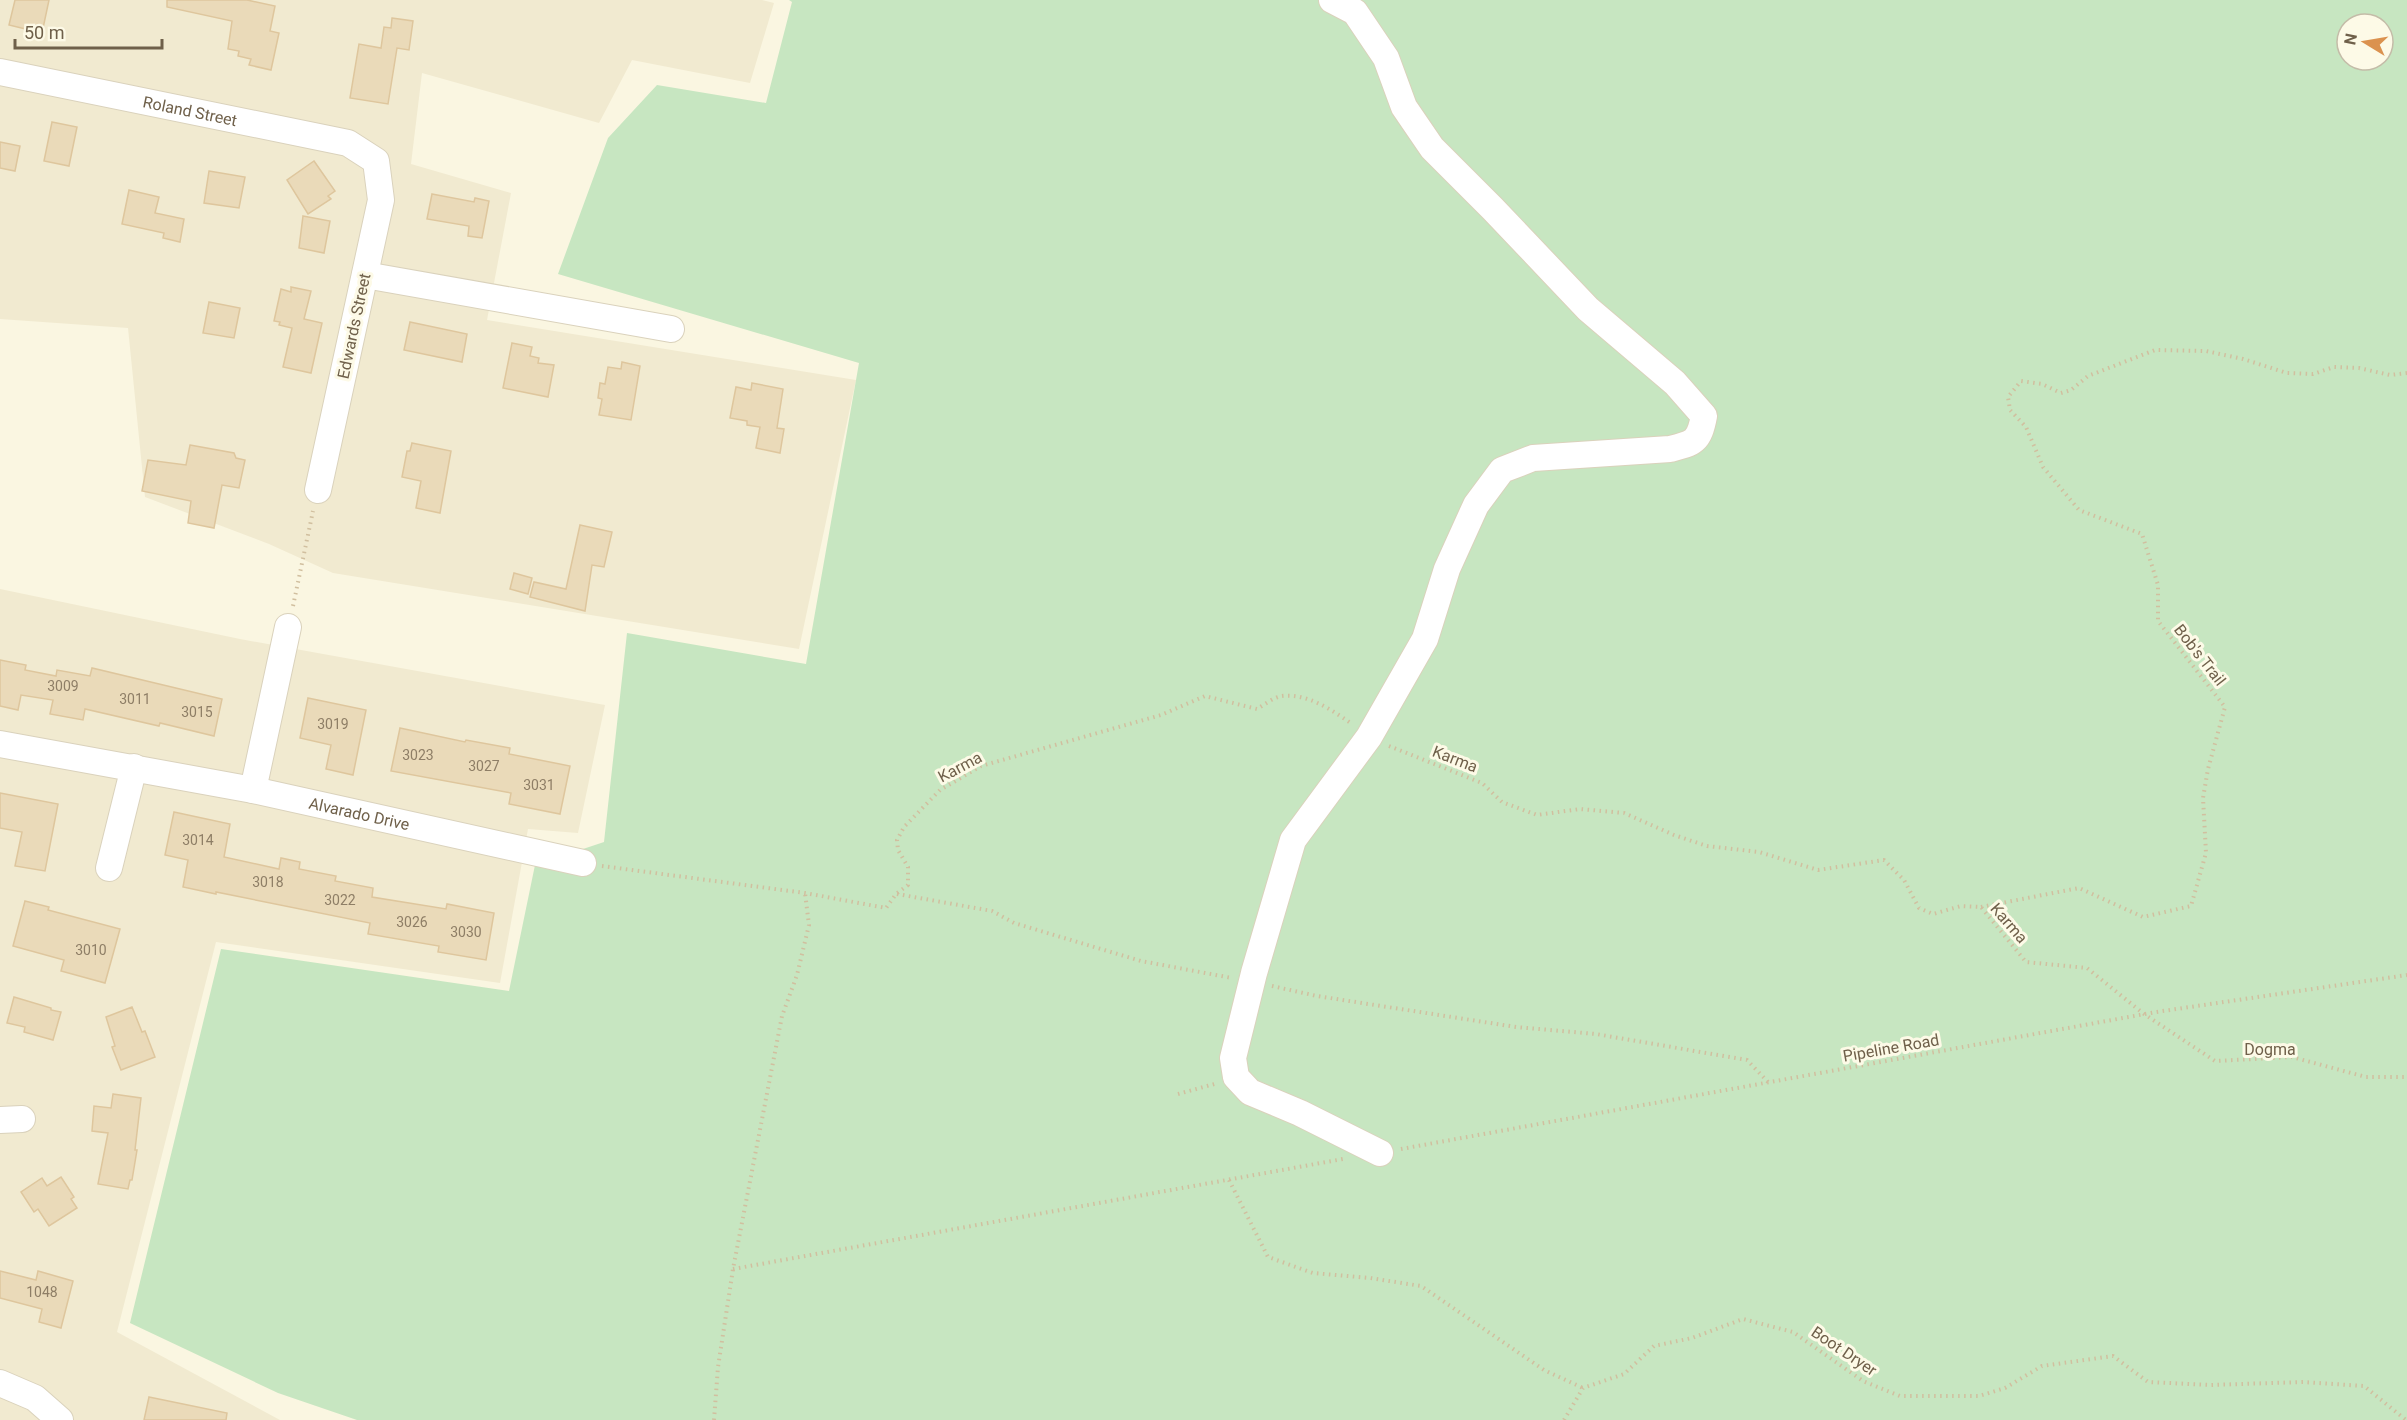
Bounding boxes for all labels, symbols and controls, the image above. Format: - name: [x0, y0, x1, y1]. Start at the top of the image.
- scale bar: [15, 12, 162, 50]
- north arrow: [2335, 12, 2395, 72]
- text: 50 m: [24, 22, 64, 43]
- text: N: [2340, 32, 2361, 47]
- street label: Roland Street: [141, 92, 239, 130]
- street label: Edwards Street: [334, 271, 374, 381]
- street label: Bob's Trail: [2170, 621, 2230, 689]
- house number: 3009: [47, 678, 79, 694]
- house number: 3011: [119, 691, 151, 707]
- house number: 3015: [181, 704, 213, 720]
- house number: 3019: [317, 716, 349, 732]
- street label: Karma: [1430, 742, 1480, 776]
- house number: 3023: [402, 747, 434, 763]
- street label: Karma: [935, 748, 985, 786]
- house number: 3027: [468, 758, 500, 774]
- house number: 3031: [523, 777, 555, 793]
- street label: Alvarado Drive: [307, 793, 411, 834]
- house number: 3014: [182, 832, 214, 848]
- house number: 3018: [252, 874, 284, 890]
- house number: 3022: [324, 892, 356, 908]
- street label: Karma: [1986, 899, 2032, 947]
- house number: 3026: [396, 914, 428, 930]
- house number: 3030: [450, 924, 482, 940]
- house number: 3010: [75, 942, 107, 958]
- street label: Pipeline Road: [1841, 1030, 1941, 1066]
- street label: Dogma: [2244, 1040, 2296, 1059]
- house number: 1048: [26, 1284, 58, 1300]
- street label: Boot Dryer: [1808, 1322, 1881, 1380]

